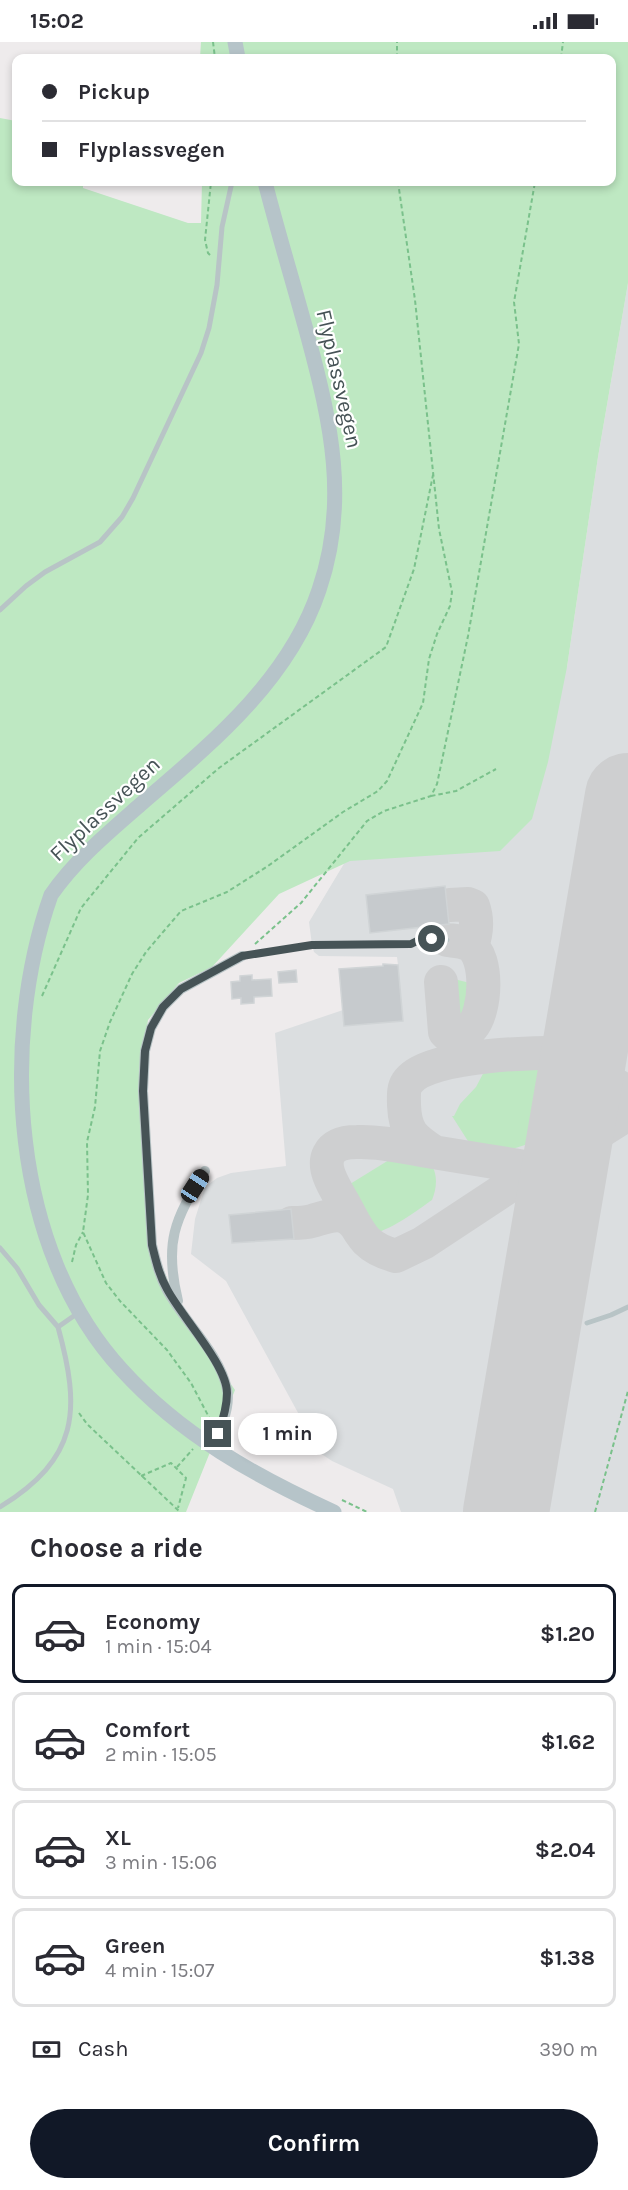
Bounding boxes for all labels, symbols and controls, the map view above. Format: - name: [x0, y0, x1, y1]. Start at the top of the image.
- text: 15:02: [30, 8, 84, 34]
- text: Pickup: [78, 79, 150, 105]
- text: Flyplassvegen: [78, 137, 225, 163]
- street label: Flyplassvegen: [310, 307, 368, 451]
- street label: Flyplassvegen: [44, 751, 166, 867]
- route start: [418, 925, 445, 952]
- car: [178, 1166, 212, 1206]
- callout: 1 min: [239, 1413, 338, 1455]
- route end: [204, 1420, 231, 1447]
- text: 1 min: [262, 1422, 313, 1445]
- text: Choose a ride: [30, 1532, 203, 1564]
- icon: car: [33, 1607, 87, 1661]
- text: Economy: [105, 1609, 200, 1635]
- text: $1.20: [540, 1621, 595, 1647]
- text: 1 min · 15:04: [105, 1635, 212, 1658]
- icon: car: [33, 1715, 87, 1769]
- text: Comfort: [105, 1717, 190, 1743]
- text: $1.62: [541, 1729, 595, 1755]
- text: 2 min · 15:05: [105, 1743, 217, 1766]
- icon: car: [33, 1823, 87, 1877]
- text: XL: [105, 1825, 131, 1851]
- text: $2.04: [535, 1837, 595, 1863]
- text: 3 min · 15:06: [105, 1851, 217, 1874]
- icon: car: [33, 1931, 87, 1985]
- text: Green: [105, 1933, 166, 1959]
- text: $1.38: [539, 1945, 595, 1971]
- text: 4 min · 15:07: [105, 1959, 215, 1982]
- icon: cash: [30, 2033, 63, 2066]
- text: Cash: [78, 2036, 128, 2062]
- text: 390 m: [539, 2038, 598, 2061]
- button: Confirm: [30, 2109, 598, 2178]

